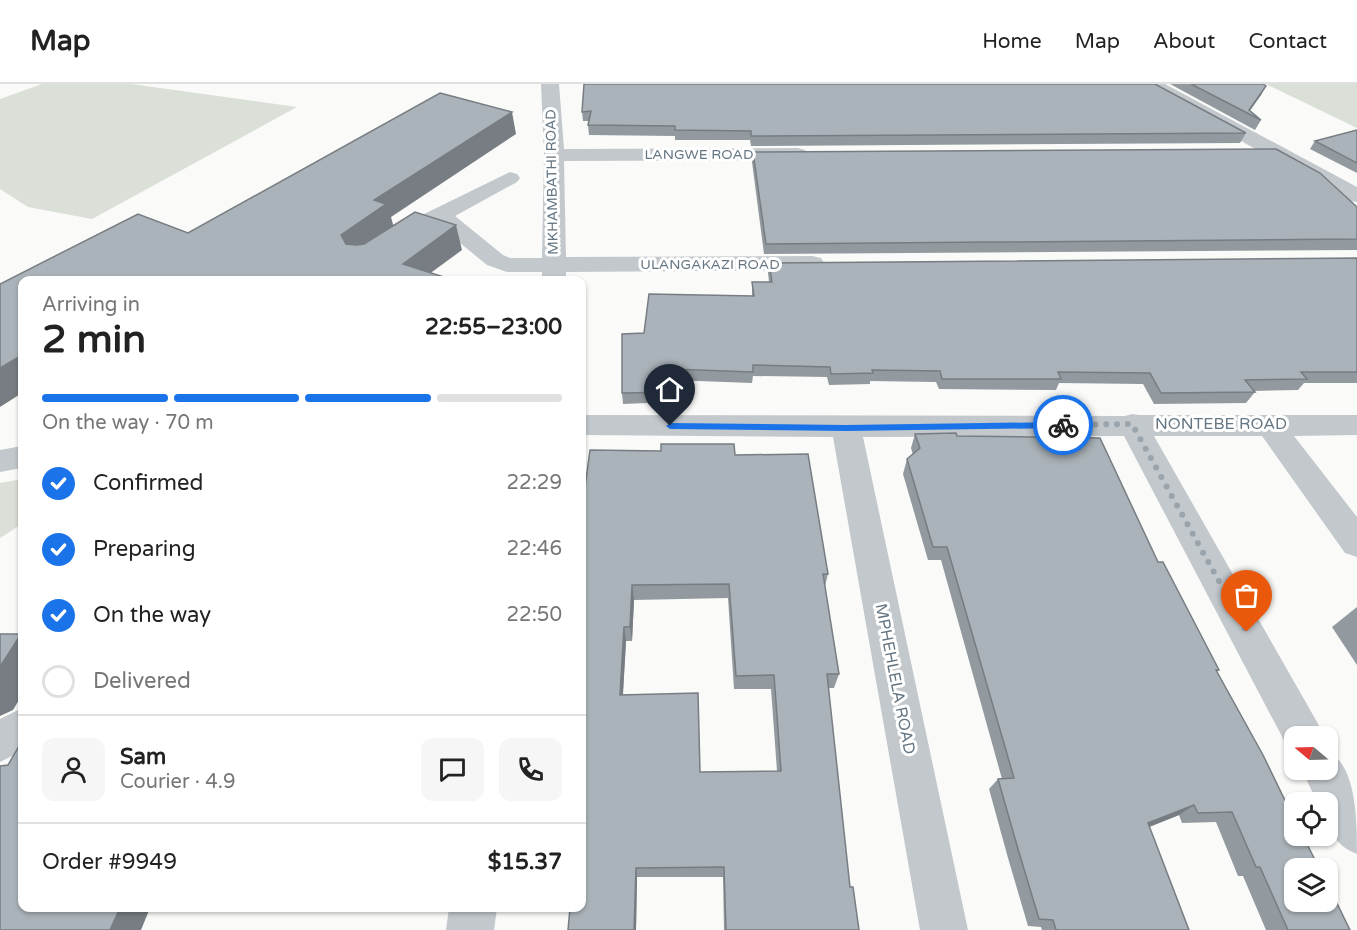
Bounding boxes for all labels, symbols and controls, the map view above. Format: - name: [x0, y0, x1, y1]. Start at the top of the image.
- text: Map: [30, 24, 90, 58]
- text: Home: [982, 29, 1042, 54]
- text: Map: [1075, 29, 1120, 54]
- text: About: [1153, 29, 1215, 54]
- text: Contact: [1248, 29, 1327, 54]
- street label: MKHAMBATHI ROAD: [542, 109, 562, 255]
- street label: LANGWE ROAD: [645, 146, 753, 163]
- street label: ULANGAKAZI ROAD: [640, 256, 780, 273]
- text: Arriving in: [42, 293, 140, 317]
- text: 22:55–23:00: [425, 314, 562, 340]
- text: 2 min: [42, 316, 146, 363]
- pin: [644, 364, 695, 426]
- icon: home: [653, 373, 686, 406]
- courier: [1033, 395, 1093, 455]
- icon: bike: [1047, 409, 1080, 442]
- text: On the way · 70 m: [42, 411, 214, 435]
- street label: NONTEBE ROAD: [1155, 414, 1287, 434]
- icon: check: [42, 467, 75, 500]
- text: Confirmed: [93, 470, 203, 496]
- text: 22:29: [507, 471, 562, 495]
- icon: check: [42, 533, 75, 566]
- text: Preparing: [93, 536, 196, 562]
- text: 22:46: [507, 537, 562, 561]
- pin: [1221, 570, 1272, 632]
- icon: bag: [1230, 579, 1263, 612]
- icon: check: [42, 599, 75, 632]
- text: On the way: [93, 602, 211, 628]
- street label: MPHEHLELA ROAD: [871, 602, 919, 756]
- text: 22:50: [507, 603, 562, 627]
- text: Delivered: [93, 668, 191, 694]
- north arrow: [1284, 726, 1338, 780]
- map controls: [1284, 726, 1338, 912]
- button: person: [42, 738, 105, 801]
- button: chat: [421, 738, 484, 801]
- button: phone: [499, 738, 562, 801]
- text: Sam: [120, 744, 166, 770]
- text: Courier · 4.9: [120, 770, 235, 794]
- button: locate: [1284, 792, 1338, 846]
- text: Order #9949: [42, 849, 177, 875]
- text: $15.37: [488, 849, 562, 875]
- button: layers: [1284, 858, 1338, 912]

